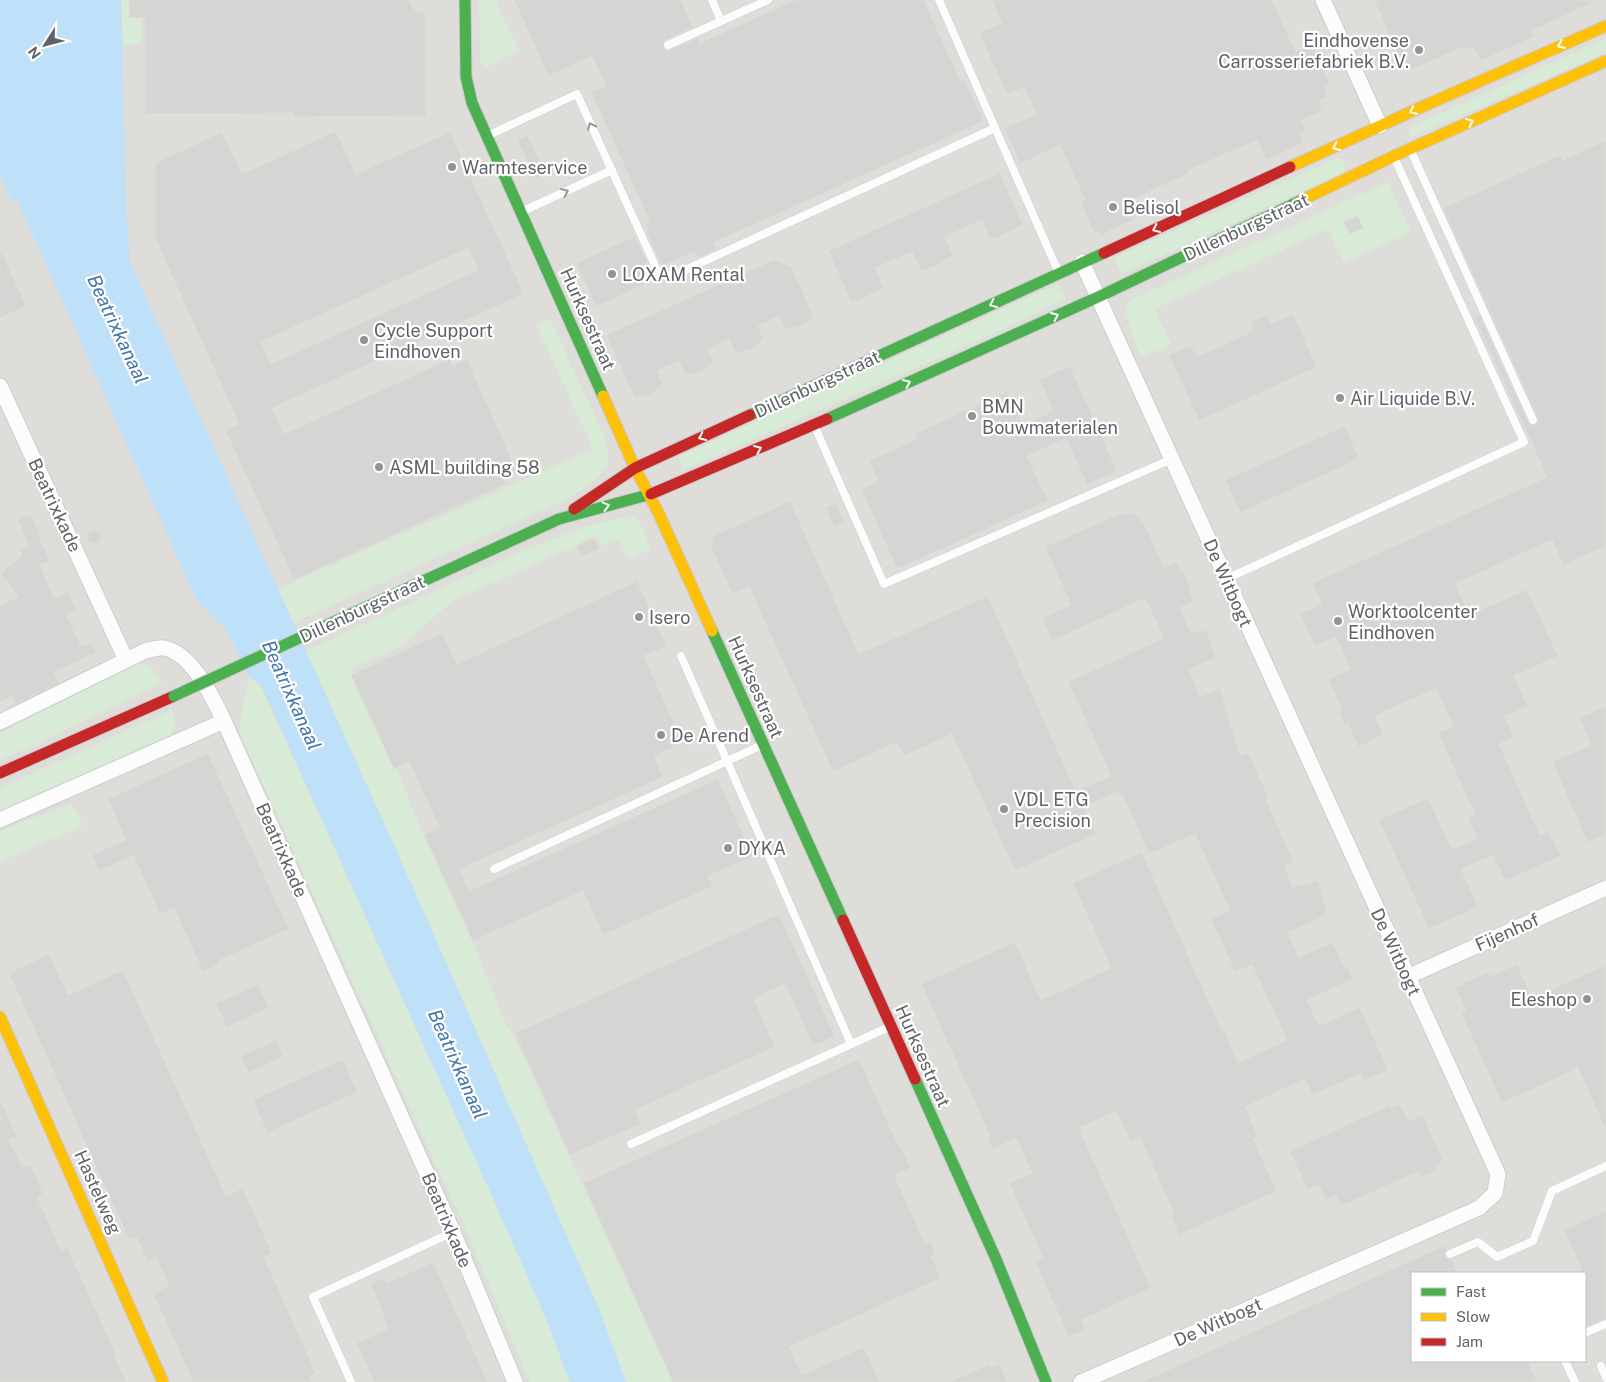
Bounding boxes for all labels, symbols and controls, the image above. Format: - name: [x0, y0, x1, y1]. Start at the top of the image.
- north arrow: [20, 20, 70, 70]
- place label: Eindhovense Carrosseriefabriek B.V.: [1218, 30, 1409, 72]
- one-way arrow: [1557, 39, 1566, 50]
- text: N: [25, 44, 44, 62]
- marker: Eindhovense Carrosseriefabriek B.V.: [1413, 44, 1425, 56]
- one-way arrow: [1409, 105, 1418, 115]
- one-way arrow: [1465, 118, 1474, 129]
- one-way arrow: [587, 122, 598, 131]
- one-way arrow: [1332, 140, 1341, 151]
- place label: Warmteservice: [462, 157, 588, 178]
- marker: Warmteservice: [446, 161, 458, 173]
- one-way arrow: [560, 187, 569, 198]
- street label: Dillenburgstraat: [1180, 189, 1312, 265]
- place label: Belisol: [1123, 197, 1180, 218]
- marker: Belisol: [1107, 201, 1119, 213]
- one-way arrow: [1152, 222, 1161, 233]
- place label: LOXAM Rental: [622, 264, 745, 285]
- street label: Hurksestraat: [556, 265, 620, 373]
- marker: LOXAM Rental: [606, 268, 618, 280]
- water label: Beatrixkanaal: [83, 271, 153, 387]
- one-way arrow: [989, 297, 998, 307]
- one-way arrow: [1050, 312, 1059, 323]
- place label: Cycle Support Eindhoven: [374, 320, 493, 362]
- marker: Cycle Support Eindhoven: [358, 334, 370, 346]
- street label: Dillenburgstraat: [751, 346, 883, 422]
- one-way arrow: [902, 379, 911, 390]
- place label: Air Liquide B.V.: [1350, 388, 1475, 409]
- marker: Air Liquide B.V.: [1334, 392, 1346, 404]
- place label: BMN Bouwmaterialen: [982, 396, 1118, 438]
- marker: BMN Bouwmaterialen: [966, 410, 978, 422]
- one-way arrow: [698, 431, 707, 442]
- one-way arrow: [753, 445, 762, 456]
- street label: Beatrixkade: [24, 455, 86, 555]
- place label: ASML building 58: [389, 457, 540, 478]
- marker: ASML building 58: [373, 461, 385, 473]
- one-way arrow: [602, 502, 610, 512]
- street label: De Witbogt: [1199, 536, 1257, 630]
- street label: Dillenburgstraat: [296, 571, 428, 647]
- place label: Worktoolcenter Eindhoven: [1348, 601, 1477, 643]
- place label: Isero: [649, 607, 690, 628]
- marker: Isero: [633, 611, 645, 623]
- marker: Worktoolcenter Eindhoven: [1332, 615, 1344, 627]
- street label: Hurksestraat: [724, 633, 788, 741]
- water label: Beatrixkanaal: [258, 637, 326, 753]
- place label: De Arend: [671, 725, 749, 746]
- marker: De Arend: [655, 729, 667, 741]
- place label: VDL ETG Precision: [1014, 789, 1091, 831]
- street label: Beatrixkade: [252, 800, 312, 900]
- marker: VDL ETG Precision: [998, 803, 1010, 815]
- place label: DYKA: [738, 838, 786, 859]
- marker: DYKA: [722, 842, 734, 854]
- street label: De Witbogt: [1367, 905, 1425, 999]
- street label: Fijenhof: [1472, 909, 1542, 955]
- place label: Eleshop: [1511, 989, 1577, 1010]
- marker: Eleshop: [1581, 993, 1593, 1005]
- street label: Hurksestraat: [891, 1002, 955, 1110]
- water label: Beatrixkanaal: [424, 1006, 492, 1122]
- street label: Hastelweg: [70, 1147, 126, 1237]
- street label: Beatrixkade: [418, 1169, 476, 1271]
- legend: [1411, 1272, 1586, 1362]
- text: Fast: [1456, 1283, 1486, 1300]
- street label: De Witbogt: [1171, 1293, 1265, 1351]
- text: Slow: [1456, 1308, 1491, 1325]
- text: Jam: [1456, 1333, 1483, 1350]

